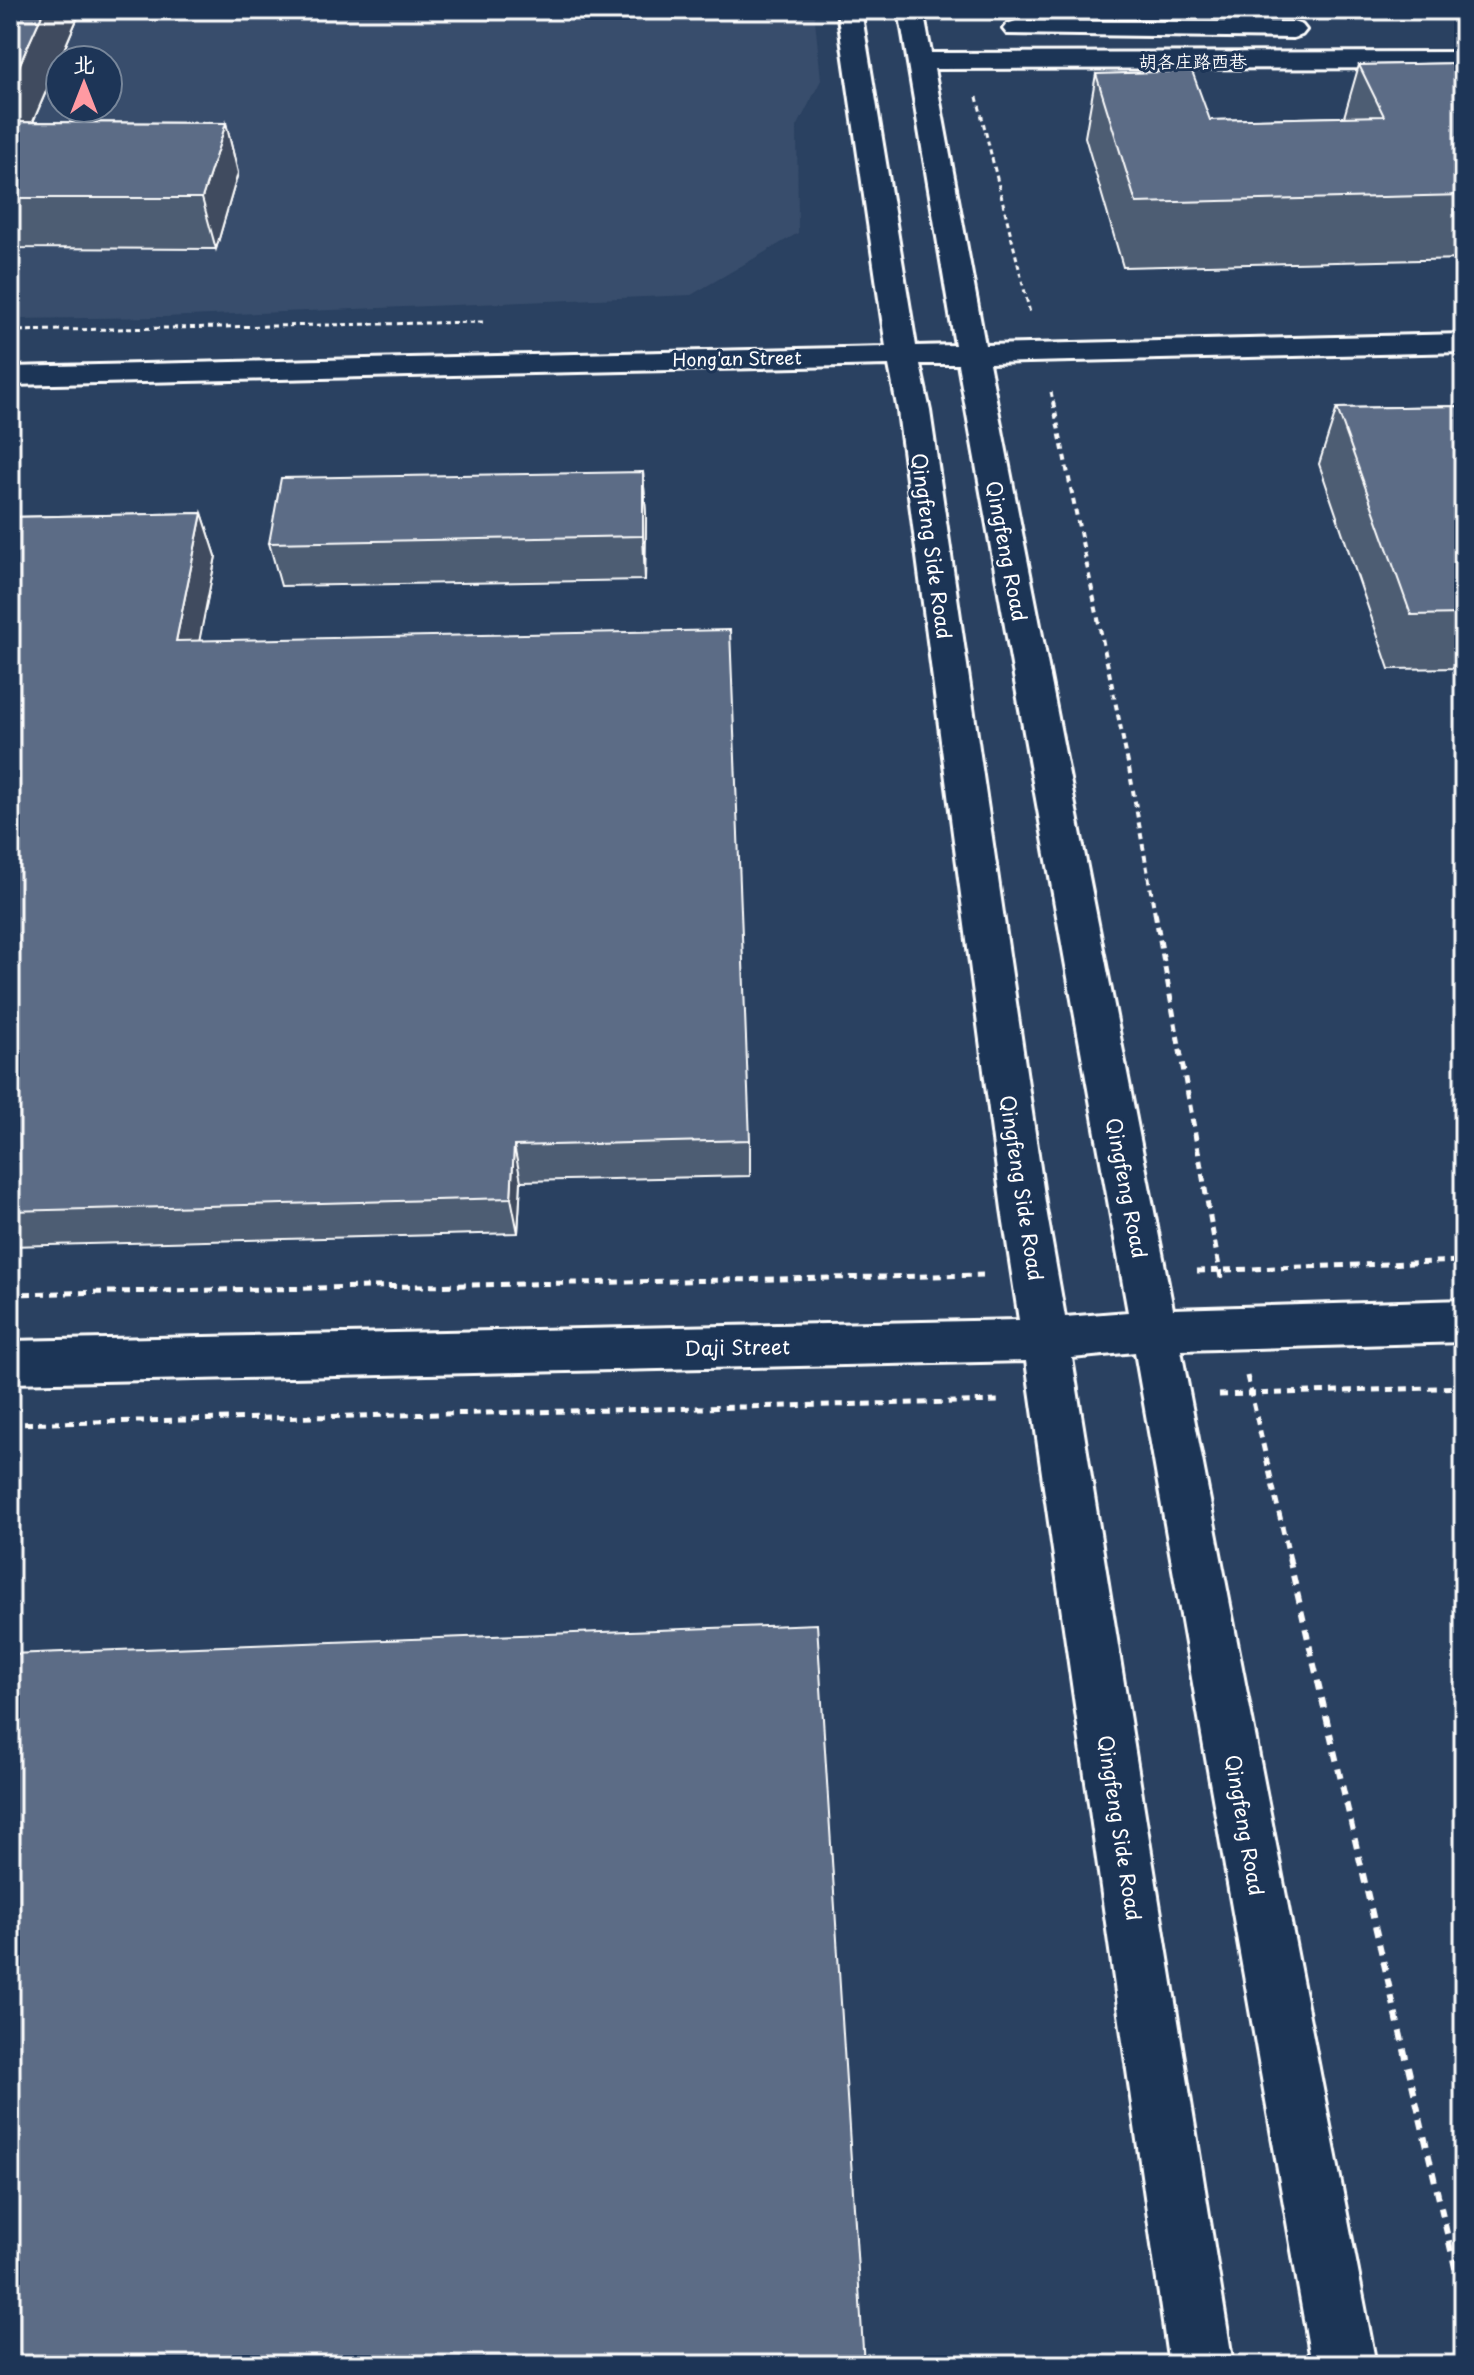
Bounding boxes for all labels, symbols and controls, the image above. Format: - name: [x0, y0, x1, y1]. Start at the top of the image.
- north arrow: [44, 44, 124, 124]
- text: 北: [73, 46, 95, 79]
- street label: 胡各庄路西巷: [1139, 47, 1247, 74]
- street label: Hong'an Street: [672, 343, 802, 373]
- street label: Qingfeng Side Road: [904, 451, 960, 641]
- street label: Qingfeng Road: [979, 478, 1035, 624]
- street label: Qingfeng Side Road: [993, 1093, 1051, 1283]
- street label: Qingfeng Road: [1099, 1115, 1155, 1261]
- street label: Daji Street: [684, 1331, 790, 1363]
- street label: Qingfeng Side Road: [1091, 1733, 1149, 1923]
- street label: Qingfeng Road: [1218, 1752, 1272, 1898]

